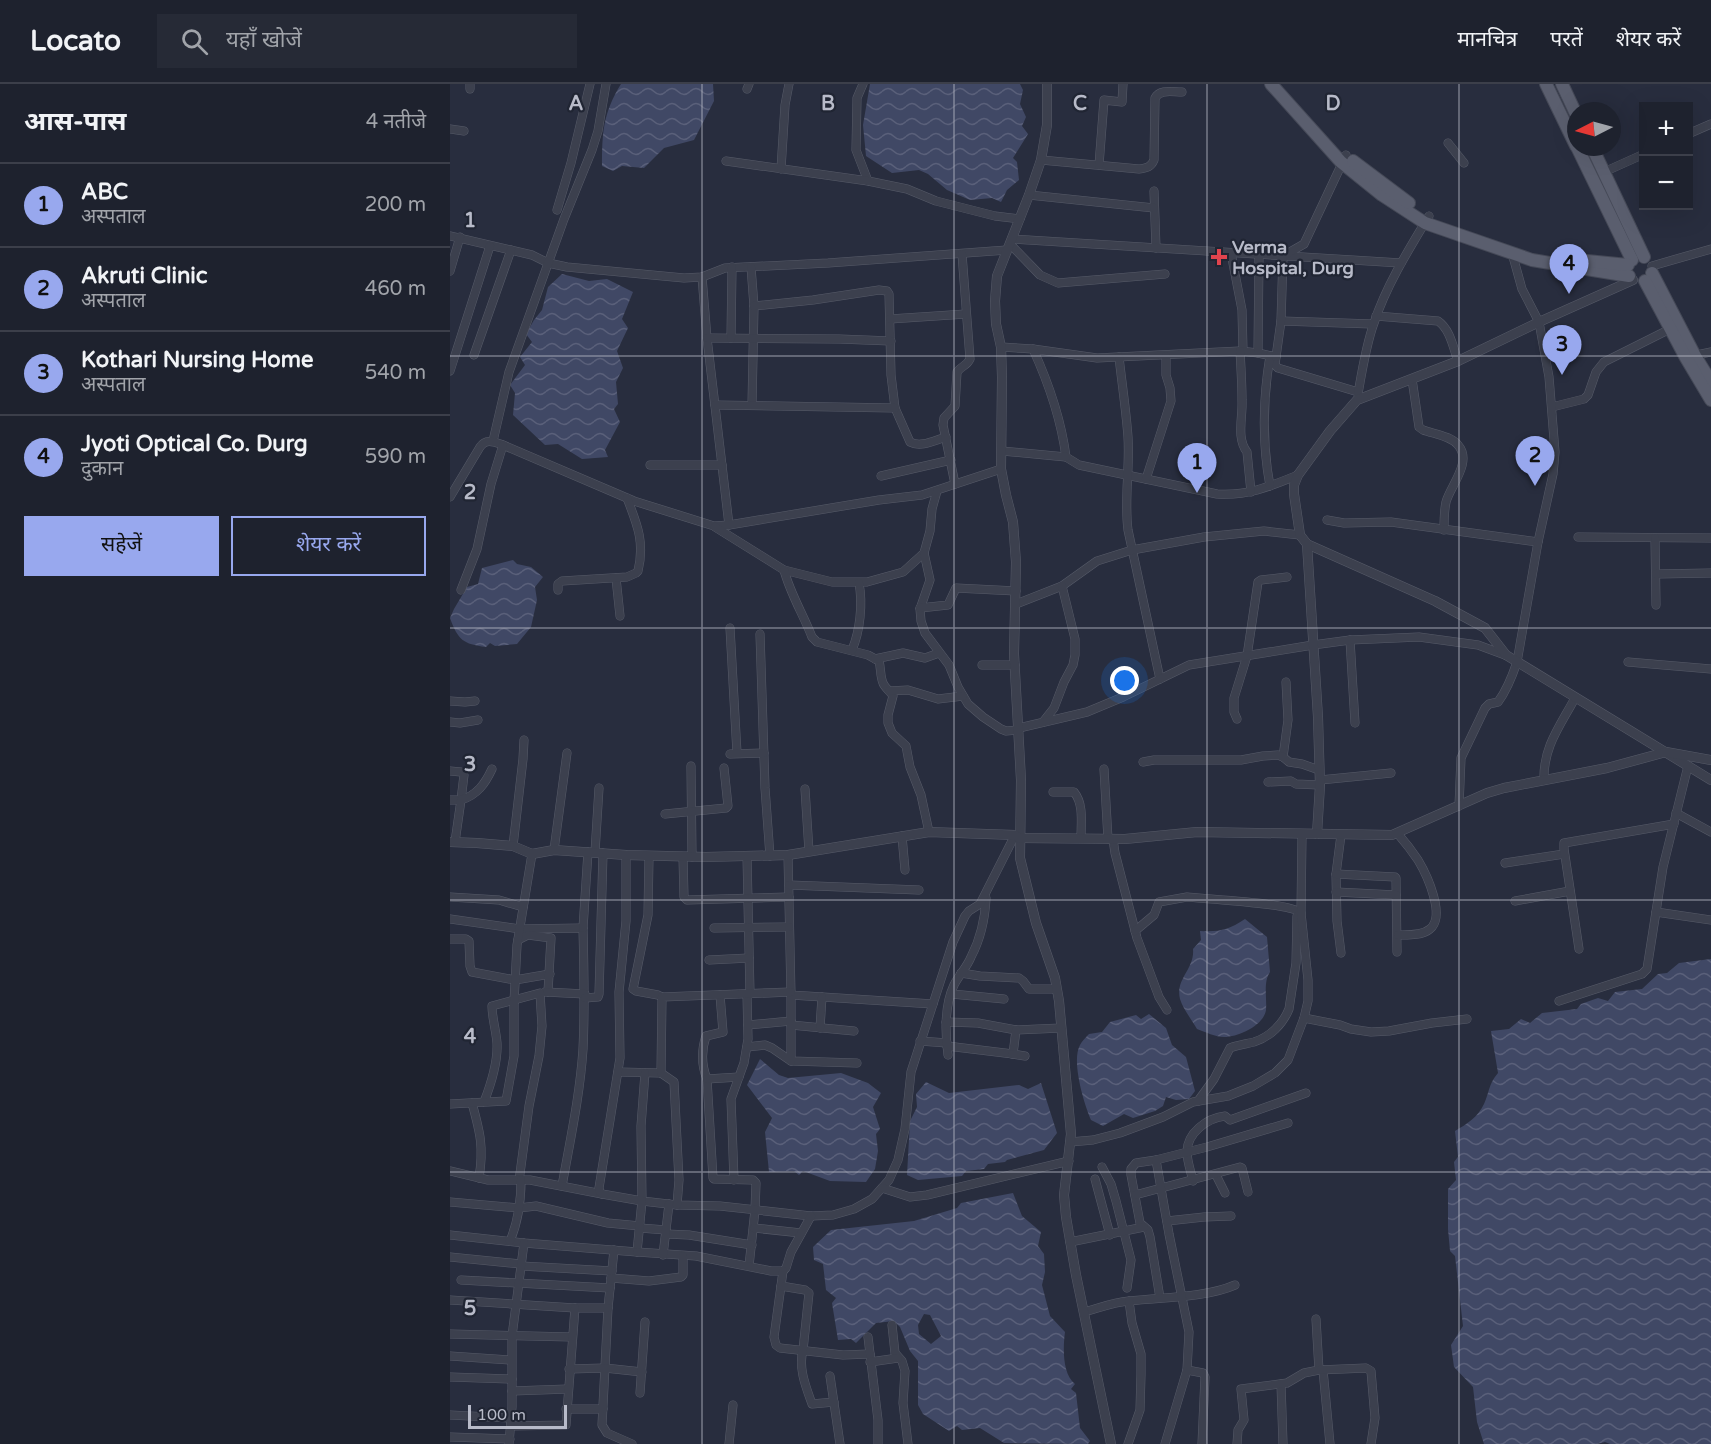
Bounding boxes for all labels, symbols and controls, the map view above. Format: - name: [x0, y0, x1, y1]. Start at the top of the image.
- search box: [157, 14, 577, 68]
- text: Locato: [30, 24, 121, 58]
- icon: search: [178, 25, 211, 58]
- text: यहाँ खोजें: [226, 27, 302, 53]
- text: मानचित्र: [1457, 27, 1517, 52]
- text: परतें: [1550, 27, 1583, 52]
- text: शेयर करें: [1616, 27, 1681, 52]
- text: A: [569, 92, 584, 116]
- text: B: [821, 92, 835, 116]
- text: C: [1073, 92, 1087, 116]
- text: D: [1325, 92, 1341, 116]
- north arrow: [1567, 102, 1621, 156]
- map controls: [1639, 102, 1693, 210]
- button: +: [1639, 102, 1693, 156]
- text: आस-पास: [24, 106, 126, 137]
- text: 4 नतीजे: [366, 110, 426, 134]
- button: −: [1639, 156, 1693, 210]
- text: ABC: [81, 179, 128, 205]
- text: 1: [37, 193, 50, 217]
- text: 200 m: [365, 193, 426, 217]
- text: अस्पताल: [81, 205, 146, 229]
- text: 1: [464, 209, 476, 233]
- place label: Verma Hospital, Durg: [1232, 236, 1354, 279]
- pin: 4: [1550, 244, 1588, 294]
- marker: Verma Hospital, Durg: [1210, 248, 1228, 266]
- text: Akruti Clinic: [81, 263, 208, 289]
- text: 2: [37, 277, 50, 301]
- text: 460 m: [365, 277, 426, 301]
- text: अस्पताल: [81, 289, 146, 313]
- pin: 3: [1542, 326, 1582, 375]
- text: Kothari Nursing Home: [81, 347, 313, 373]
- text: 3: [37, 361, 50, 385]
- text: 540 m: [365, 361, 426, 385]
- text: अस्पताल: [81, 373, 146, 397]
- text: Jyoti Optical Co. Durg: [81, 431, 308, 457]
- pin: 2: [1516, 436, 1554, 486]
- pin: 1: [1178, 444, 1216, 493]
- text: 4: [37, 445, 50, 469]
- text: 590 m: [365, 445, 426, 469]
- text: दुकान: [81, 457, 123, 481]
- text: 2: [464, 481, 476, 505]
- button: सहेजें: [24, 516, 219, 576]
- button: शेयर करें: [231, 516, 426, 576]
- your location: [1110, 666, 1139, 695]
- text: 3: [464, 753, 476, 777]
- text: 4: [464, 1025, 477, 1049]
- text: 5: [464, 1297, 476, 1321]
- scale bar: [468, 1402, 567, 1430]
- text: 100 m: [477, 1405, 526, 1425]

